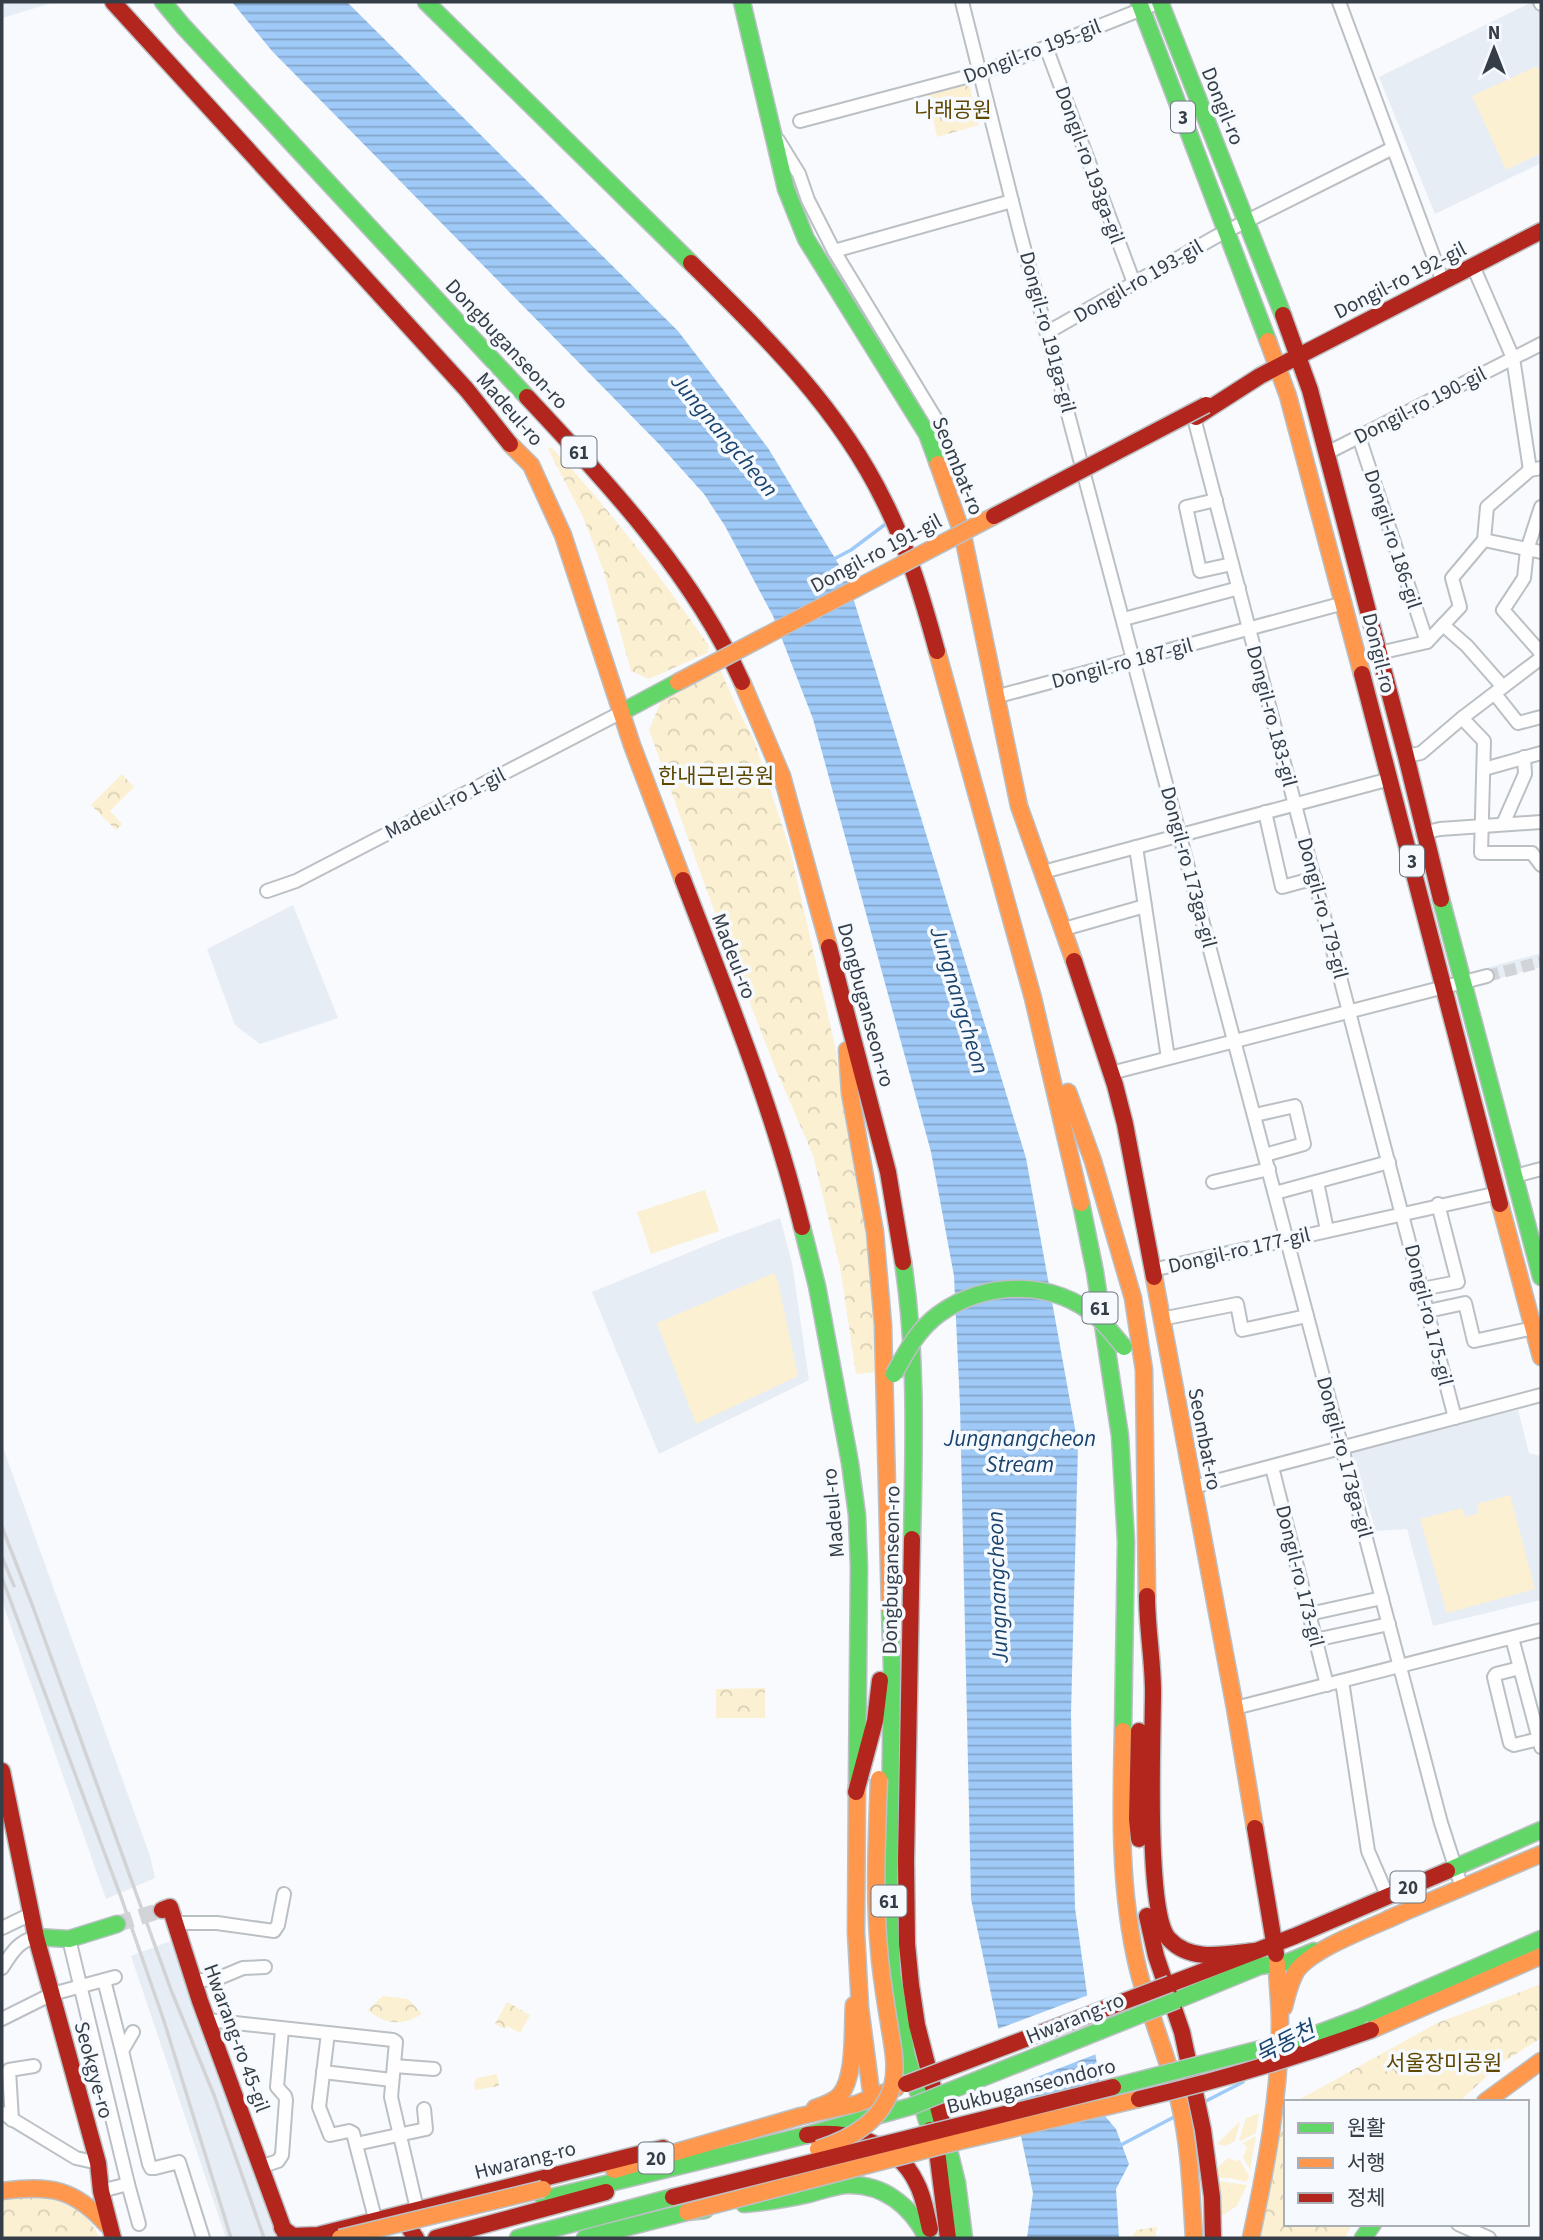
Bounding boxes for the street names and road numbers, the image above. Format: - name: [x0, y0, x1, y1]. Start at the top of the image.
- street label: Dongil-ro 195-gil: [959, 11, 1105, 91]
- street label: Dongil-ro: [1194, 62, 1252, 150]
- street label: Dongil-ro 193ga-gil: [1048, 82, 1132, 248]
- road number: 3: [1171, 102, 1195, 132]
- street label: Dongil-ro 193-gil: [1068, 232, 1208, 330]
- street label: Dongil-ro 192-gil: [1329, 234, 1471, 326]
- street label: Dongil-ro 191ga-gil: [1012, 248, 1084, 416]
- street label: Dongbuganseon-ro: [438, 272, 576, 416]
- street label: Dongil-ro 190-gil: [1349, 359, 1491, 451]
- street label: Madeul-ro: [469, 365, 551, 453]
- street label: Seombat-ro: [925, 412, 991, 520]
- road number: 61: [562, 436, 596, 467]
- street label: Dongil-ro 186-gil: [1356, 465, 1430, 613]
- street label: Dongil-ro 191-gil: [805, 506, 947, 600]
- street label: Dongil-ro: [1355, 610, 1403, 696]
- street label: Dongil-ro 187-gil: [1048, 630, 1196, 696]
- street label: Dongil-ro 183-gil: [1239, 642, 1305, 790]
- street label: Madeul-ro 1-gil: [379, 760, 511, 846]
- street label: Dongil-ro 173ga-gil: [1153, 783, 1225, 951]
- street label: Dongil-ro 179-gil: [1290, 834, 1356, 982]
- road number: 3: [1400, 846, 1424, 876]
- street label: Madeul-ro: [704, 909, 764, 1003]
- street label: Dongbuganseon-ro: [830, 920, 902, 1090]
- street label: Dongil-ro 177-gil: [1165, 1219, 1313, 1281]
- street label: Dongil-ro 175-gil: [1397, 1241, 1461, 1389]
- road number: 61: [1082, 1292, 1118, 1324]
- street label: Dongil-ro 173ga-gil: [1309, 1373, 1381, 1541]
- street label: Seombat-ro: [1180, 1385, 1230, 1493]
- street label: Madeul-ro: [814, 1467, 852, 1559]
- street label: Dongbuganseon-ro: [875, 1485, 907, 1655]
- street label: Dongil-ro 173-gil: [1268, 1502, 1332, 1650]
- road number: 20: [1390, 1871, 1426, 1902]
- road number: 61: [872, 1885, 906, 1916]
- street label: Hwarang-ro 45-gil: [196, 1959, 278, 2117]
- street label: Hwarang-ro: [1021, 1985, 1129, 2051]
- street label: Seokgye-ro: [67, 2018, 121, 2122]
- street label: Bukbuganseondoro: [943, 2051, 1119, 2121]
- street label: Hwarang-ro: [471, 2133, 579, 2187]
- road number: 20: [638, 2142, 674, 2174]

